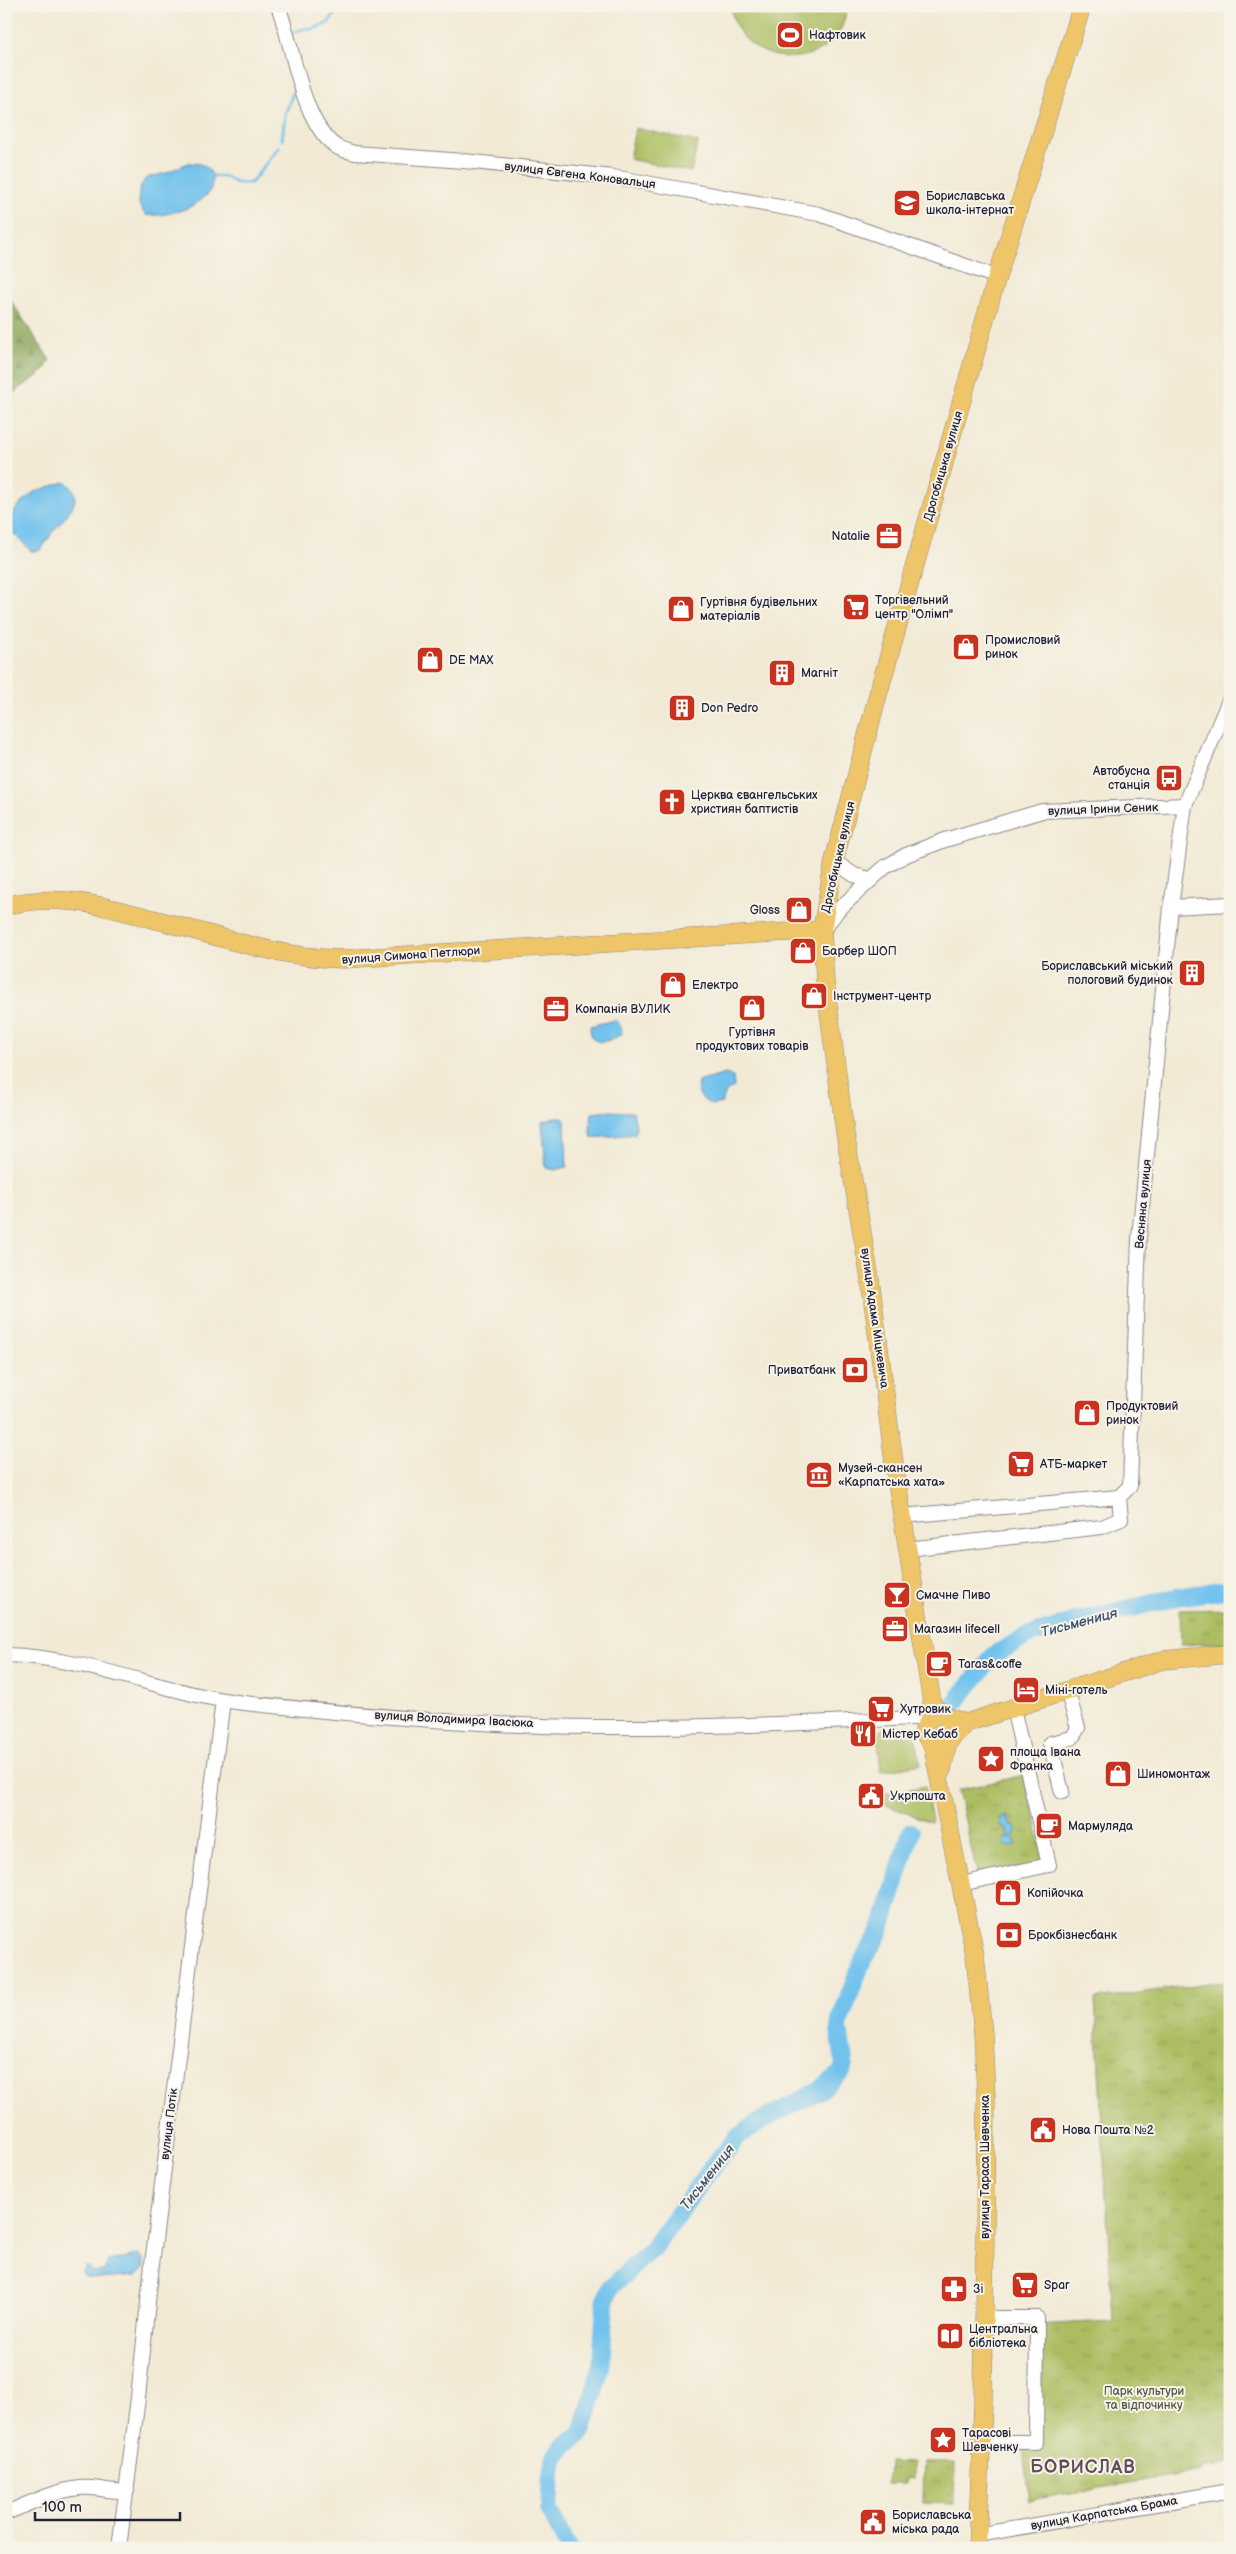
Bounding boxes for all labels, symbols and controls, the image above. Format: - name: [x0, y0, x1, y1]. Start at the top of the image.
- sports icon: Нафтовик: [775, 20, 805, 50]
- place label: Нафтовик: [809, 28, 866, 43]
- street label: вулиця Євгена Коновальця: [503, 159, 657, 192]
- school or university icon: Бориславська школа-інтернат: [892, 188, 922, 218]
- place label: Бориславська школа-інтернат: [926, 189, 1015, 218]
- street label: Дрогобицька вулиця: [921, 409, 966, 523]
- office icon: Natalie: [874, 521, 904, 551]
- place label: Natalie: [831, 529, 870, 544]
- supermarket icon: Торгівельний центр "Олімп": [841, 592, 871, 622]
- place label: Торгівельний центр "Олімп": [875, 593, 953, 622]
- shop icon: Гуртівня будівельних матеріалів: [666, 594, 696, 624]
- place label: Гуртівня будівельних матеріалів: [700, 595, 818, 624]
- shop icon: Промисловий ринок: [951, 632, 981, 662]
- place label: Промисловий ринок: [985, 633, 1061, 662]
- shop icon: DE MAX: [415, 645, 445, 675]
- place label: DE MAX: [449, 653, 494, 668]
- building icon: Магніт: [767, 658, 797, 688]
- place label: Магніт: [801, 666, 839, 681]
- building icon: Don Pedro: [667, 693, 697, 723]
- place label: Don Pedro: [701, 701, 759, 716]
- bus stop icon: Автобусна станція: [1154, 763, 1184, 793]
- place label: Автобусна станція: [1092, 764, 1150, 793]
- church icon: Церква євангельських християн баптистів: [657, 787, 687, 817]
- place label: Церква євангельських християн баптистів: [691, 788, 818, 817]
- street label: Дрогобицька вулиця: [818, 800, 859, 914]
- street label: вулиця Ірини Сеник: [1048, 800, 1159, 819]
- shop icon: Gloss: [784, 895, 814, 925]
- place label: Gloss: [750, 903, 780, 918]
- shop icon: Барбер ШОП: [788, 936, 818, 966]
- street label: вулиця Симона Петлюри: [341, 943, 481, 968]
- place label: Барбер ШОП: [822, 944, 897, 959]
- building icon: Бориславський міський пологовий будинок: [1177, 958, 1207, 988]
- place label: Бориславський міський пологовий будинок: [1041, 959, 1174, 988]
- shop icon: Електро: [658, 970, 688, 1000]
- place label: Електро: [692, 978, 738, 993]
- shop icon: Інструмент-центр: [799, 981, 829, 1011]
- place label: Інструмент-центр: [833, 989, 931, 1004]
- shop icon: Гуртівня продуктових товарів: [737, 993, 767, 1023]
- office icon: Компанія ВУЛИК: [541, 994, 571, 1024]
- place label: Компанія ВУЛИК: [575, 1002, 671, 1017]
- place label: Гуртівня продуктових товарів: [695, 1025, 809, 1054]
- street label: Весняна вулиця: [1132, 1158, 1155, 1249]
- street label: вулиця Адама Міцкевича: [857, 1247, 892, 1389]
- bank icon: Приватбанк: [840, 1355, 870, 1385]
- place label: Приватбанк: [768, 1363, 837, 1378]
- shop icon: Продуктовий ринок: [1072, 1398, 1102, 1428]
- place label: Продуктовий ринок: [1106, 1399, 1178, 1428]
- supermarket icon: АТБ-маркет: [1006, 1449, 1036, 1479]
- place label: АТБ-маркет: [1039, 1457, 1108, 1472]
- museum icon: Музей-скансен «Карпатська хата»: [804, 1460, 834, 1490]
- place label: Музей-скансен «Карпатська хата»: [838, 1461, 945, 1490]
- bar icon: Смачне Пиво: [882, 1580, 912, 1610]
- place label: Смачне Пиво: [916, 1588, 990, 1603]
- water label: Тисьмениця: [1039, 1604, 1119, 1641]
- office icon: Магазин lifecell: [880, 1614, 910, 1644]
- place label: Магазин lifecell: [914, 1622, 1000, 1637]
- cafe icon: Taras&coffe: [924, 1649, 954, 1679]
- place label: Taras&coffe: [958, 1657, 1022, 1672]
- hotel icon: Міні-готель: [1011, 1675, 1041, 1705]
- place label: Міні-готель: [1045, 1683, 1108, 1698]
- supermarket icon: Хутровик: [866, 1694, 896, 1724]
- place label: Хутровик: [900, 1702, 951, 1717]
- street label: вулиця Володимира Івасюка: [374, 1708, 534, 1731]
- restaurant icon: Містер Кебаб: [848, 1719, 878, 1749]
- place label: Містер Кебаб: [882, 1727, 958, 1742]
- place icon: площа Івана Франка: [976, 1744, 1006, 1774]
- place label: площа Івана Франка: [1010, 1745, 1081, 1774]
- shop icon: Шиномонтаж: [1103, 1759, 1133, 1789]
- place label: Шиномонтаж: [1137, 1767, 1211, 1782]
- public building icon: Укрпошта: [856, 1781, 886, 1811]
- place label: Укрпошта: [890, 1789, 946, 1804]
- cafe icon: Мармуляда: [1034, 1811, 1064, 1841]
- place label: Мармуляда: [1068, 1819, 1133, 1834]
- shop icon: Копійочка: [993, 1878, 1023, 1908]
- place label: Копійочка: [1027, 1886, 1084, 1901]
- bank icon: Брокбізнесбанк: [994, 1920, 1024, 1950]
- place label: Брокбізнесбанк: [1028, 1928, 1118, 1943]
- street label: вулиця Потік: [158, 2087, 181, 2161]
- street label: вулиця Тараса Шевченка: [978, 2095, 993, 2239]
- public building icon: Нова Пошта №2: [1028, 2115, 1058, 2145]
- place label: Нова Пошта №2: [1062, 2123, 1154, 2138]
- water label: Тисьмениця: [677, 2141, 738, 2213]
- supermarket icon: Spar: [1010, 2270, 1040, 2300]
- pharmacy icon: 3і: [939, 2274, 969, 2304]
- place label: Spar: [1044, 2278, 1070, 2293]
- place label: 3і: [973, 2282, 983, 2297]
- library icon: Центральна бібліотека: [935, 2321, 965, 2351]
- place label: Центральна бібліотека: [969, 2322, 1038, 2351]
- park label: Парк культури та відпочинку: [1104, 2384, 1184, 2413]
- place icon: Тарасові Шевченку: [928, 2425, 958, 2455]
- place label: Тарасові Шевченку: [962, 2426, 1019, 2455]
- district label: БОРИСЛАВ: [1030, 2457, 1136, 2478]
- scale bar: [35, 2489, 180, 2521]
- street label: вулиця Карпатська Брама: [1030, 2493, 1179, 2534]
- text: 100 m: [42, 2498, 82, 2517]
- public building icon: Бориславська міська рада: [858, 2507, 888, 2537]
- place label: Бориславська міська рада: [892, 2508, 971, 2537]

